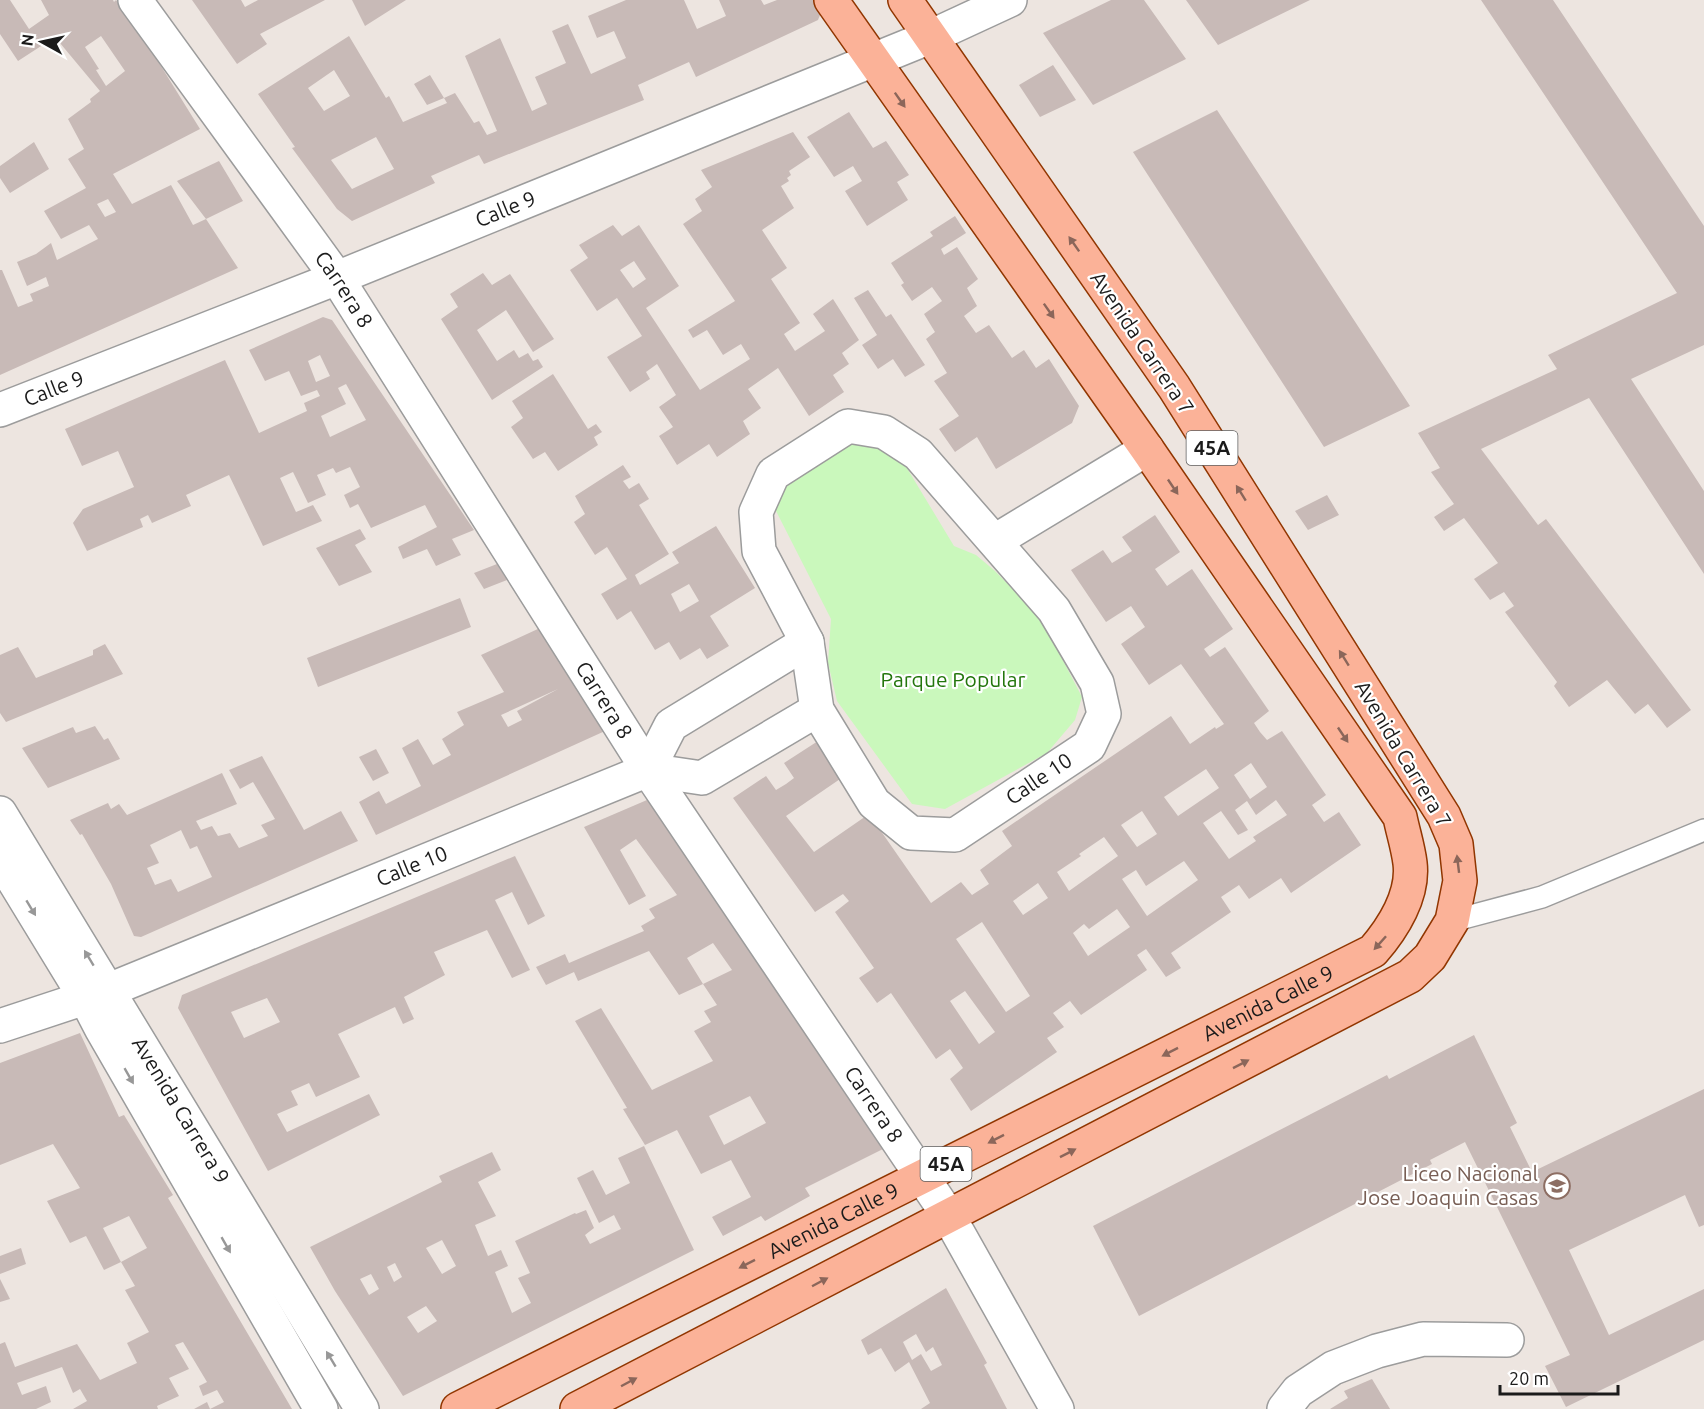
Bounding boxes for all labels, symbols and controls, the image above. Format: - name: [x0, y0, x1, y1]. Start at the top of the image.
- north arrow: [12, 12, 72, 72]
- text: N: [17, 33, 37, 47]
- one-way arrow: [894, 92, 905, 108]
- street label: Calle 9: [472, 186, 539, 232]
- one-way arrow: [1068, 236, 1080, 252]
- street label: Carrera 8: [310, 246, 378, 332]
- street label: Avenida Carrera 7: [1086, 267, 1199, 418]
- one-way arrow: [1043, 302, 1055, 318]
- street label: Calle 9: [20, 365, 87, 411]
- road number: 45A: [1186, 431, 1238, 465]
- one-way arrow: [1167, 479, 1179, 495]
- one-way arrow: [1235, 485, 1246, 501]
- one-way arrow: [1339, 650, 1350, 666]
- street label: Carrera 8: [571, 657, 638, 743]
- park label: Parque Popular: [881, 667, 1026, 691]
- street label: Avenida Carrera 7: [1351, 676, 1457, 831]
- one-way arrow: [1337, 726, 1349, 742]
- street label: Calle 10: [1001, 747, 1076, 809]
- street label: Calle 10: [372, 840, 451, 891]
- one-way arrow: [1454, 854, 1463, 873]
- one-way arrow: [25, 900, 36, 916]
- one-way arrow: [1374, 935, 1387, 950]
- one-way arrow: [84, 950, 95, 967]
- street label: Avenida Calle 9: [1198, 960, 1337, 1045]
- street label: Avenida Carrera 9: [128, 1032, 235, 1187]
- one-way arrow: [1162, 1047, 1179, 1057]
- one-way arrow: [1233, 1059, 1250, 1069]
- street label: Carrera 8: [840, 1061, 908, 1146]
- one-way arrow: [124, 1068, 134, 1085]
- one-way arrow: [987, 1134, 1004, 1144]
- road number: 45A: [920, 1147, 972, 1181]
- one-way arrow: [1059, 1148, 1076, 1158]
- place label: Liceo Nacional Jose Joaquin Casas: [1358, 1161, 1538, 1209]
- school or university icon: Liceo Nacional Jose Joaquin Casas: [1542, 1171, 1572, 1201]
- street label: Avenida Calle 9: [764, 1177, 903, 1263]
- one-way arrow: [221, 1237, 232, 1253]
- one-way arrow: [738, 1259, 755, 1269]
- one-way arrow: [812, 1277, 829, 1287]
- one-way arrow: [326, 1351, 337, 1367]
- scale bar: [1500, 1358, 1618, 1396]
- text: 20 m: [1509, 1368, 1549, 1388]
- one-way arrow: [620, 1377, 637, 1387]

